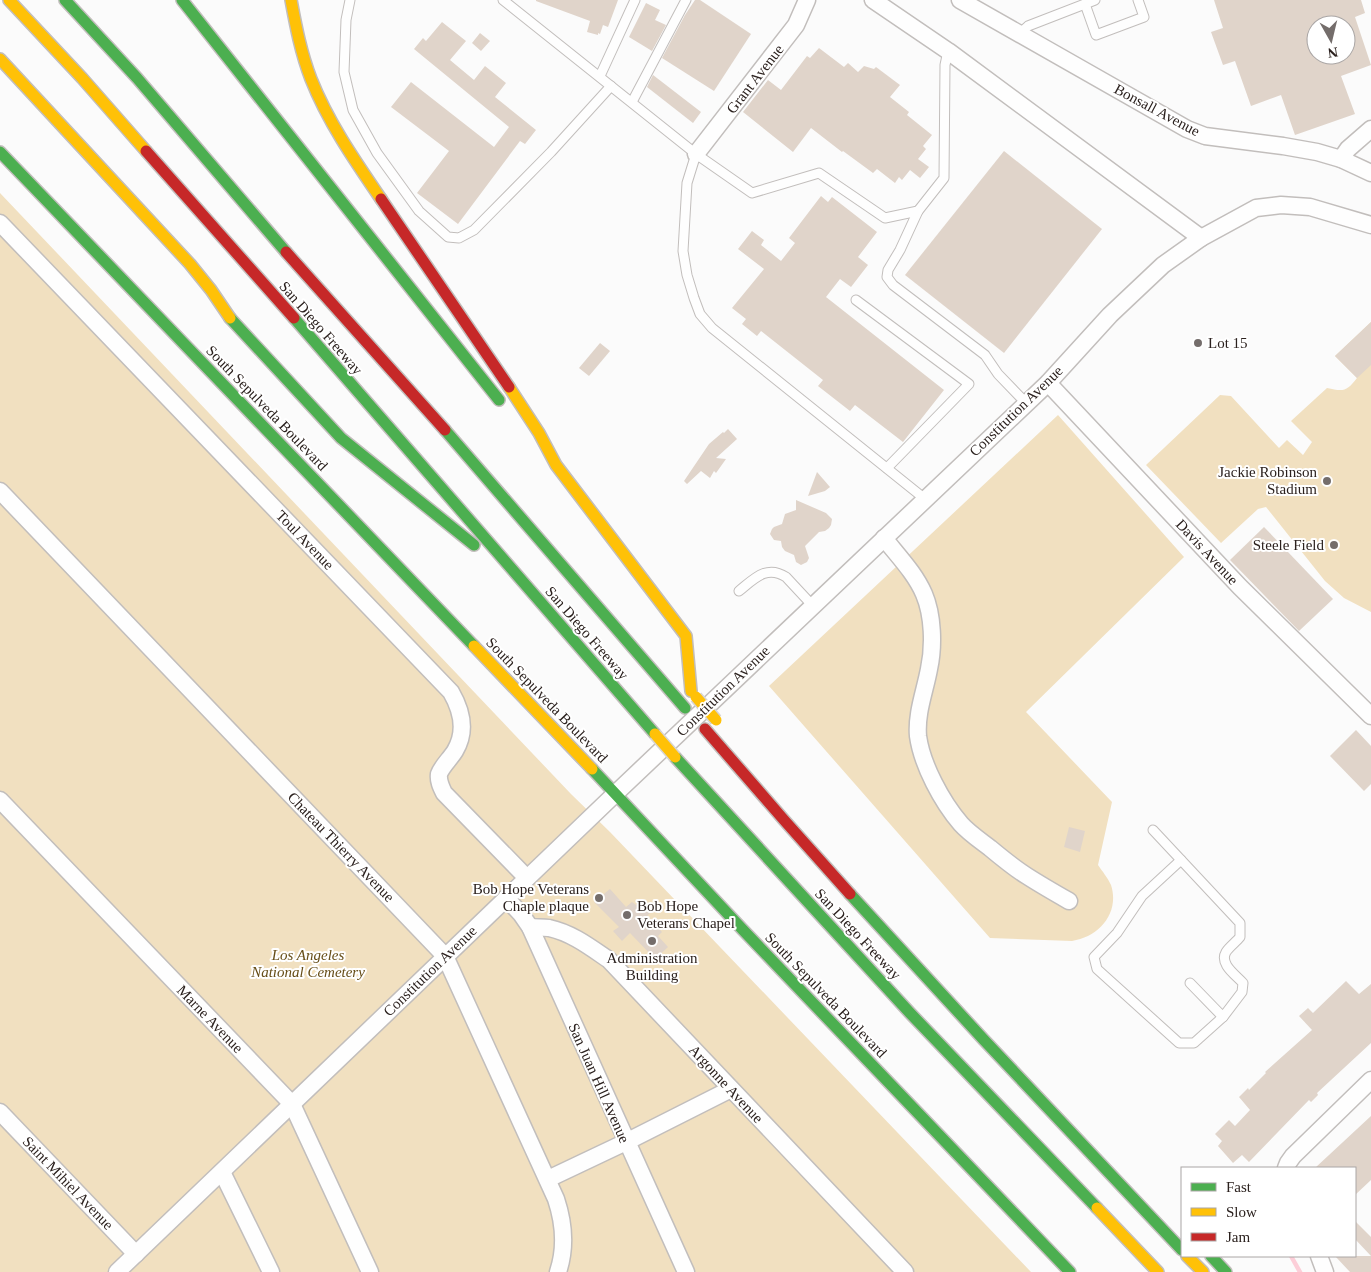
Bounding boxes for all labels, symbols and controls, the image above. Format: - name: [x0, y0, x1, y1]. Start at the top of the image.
- north arrow: [1306, 15, 1356, 65]
- street label: Grant Avenue: [723, 41, 787, 116]
- text: N: [1327, 44, 1339, 61]
- street label: Bonsall Avenue: [1112, 81, 1203, 139]
- street label: San Diego Freeway: [276, 278, 366, 378]
- place label: Lot 15: [1208, 335, 1248, 351]
- marker: Lot 15: [1192, 337, 1204, 349]
- street label: South Sepulveda Boulevard: [203, 342, 331, 474]
- street label: Constitution Avenue: [966, 362, 1066, 459]
- place label: Jackie Robinson Stadium: [1218, 464, 1317, 497]
- marker: Jackie Robinson Stadium: [1321, 475, 1333, 487]
- street label: Toul Avenue: [273, 507, 337, 573]
- street label: Davis Avenue: [1173, 516, 1242, 588]
- place label: Steele Field: [1253, 537, 1324, 553]
- marker: Steele Field: [1328, 539, 1340, 551]
- street label: San Diego Freeway: [542, 583, 632, 683]
- street label: South Sepulveda Boulevard: [483, 634, 611, 766]
- street label: Constitution Avenue: [673, 642, 773, 739]
- street label: Chateau Thierry Avenue: [285, 789, 398, 905]
- place label: Bob Hope Veterans Chaple plaque: [473, 881, 589, 914]
- street label: San Diego Freeway: [812, 885, 905, 983]
- marker: Bob Hope Veterans Chaple plaque: [593, 892, 605, 904]
- place label: Bob Hope Veterans Chapel: [637, 898, 735, 931]
- marker: Bob Hope Veterans Chapel: [621, 909, 633, 921]
- street label: Constitution Avenue: [380, 922, 480, 1019]
- street label: South Sepulveda Boulevard: [762, 929, 890, 1061]
- marker: Administration Building: [646, 935, 658, 947]
- park label: Los Angeles National Cemetery: [250, 947, 365, 980]
- place label: Administration Building: [607, 950, 698, 983]
- street label: Marne Avenue: [174, 982, 246, 1056]
- street label: San Juan Hill Avenue: [565, 1021, 633, 1146]
- street label: Argonne Avenue: [686, 1042, 766, 1127]
- street label: Saint Mihiel Avenue: [20, 1133, 117, 1233]
- legend: [1181, 1167, 1356, 1257]
- text: Fast: [1226, 1179, 1252, 1195]
- text: Slow: [1226, 1204, 1257, 1220]
- text: Jam: [1226, 1229, 1250, 1245]

